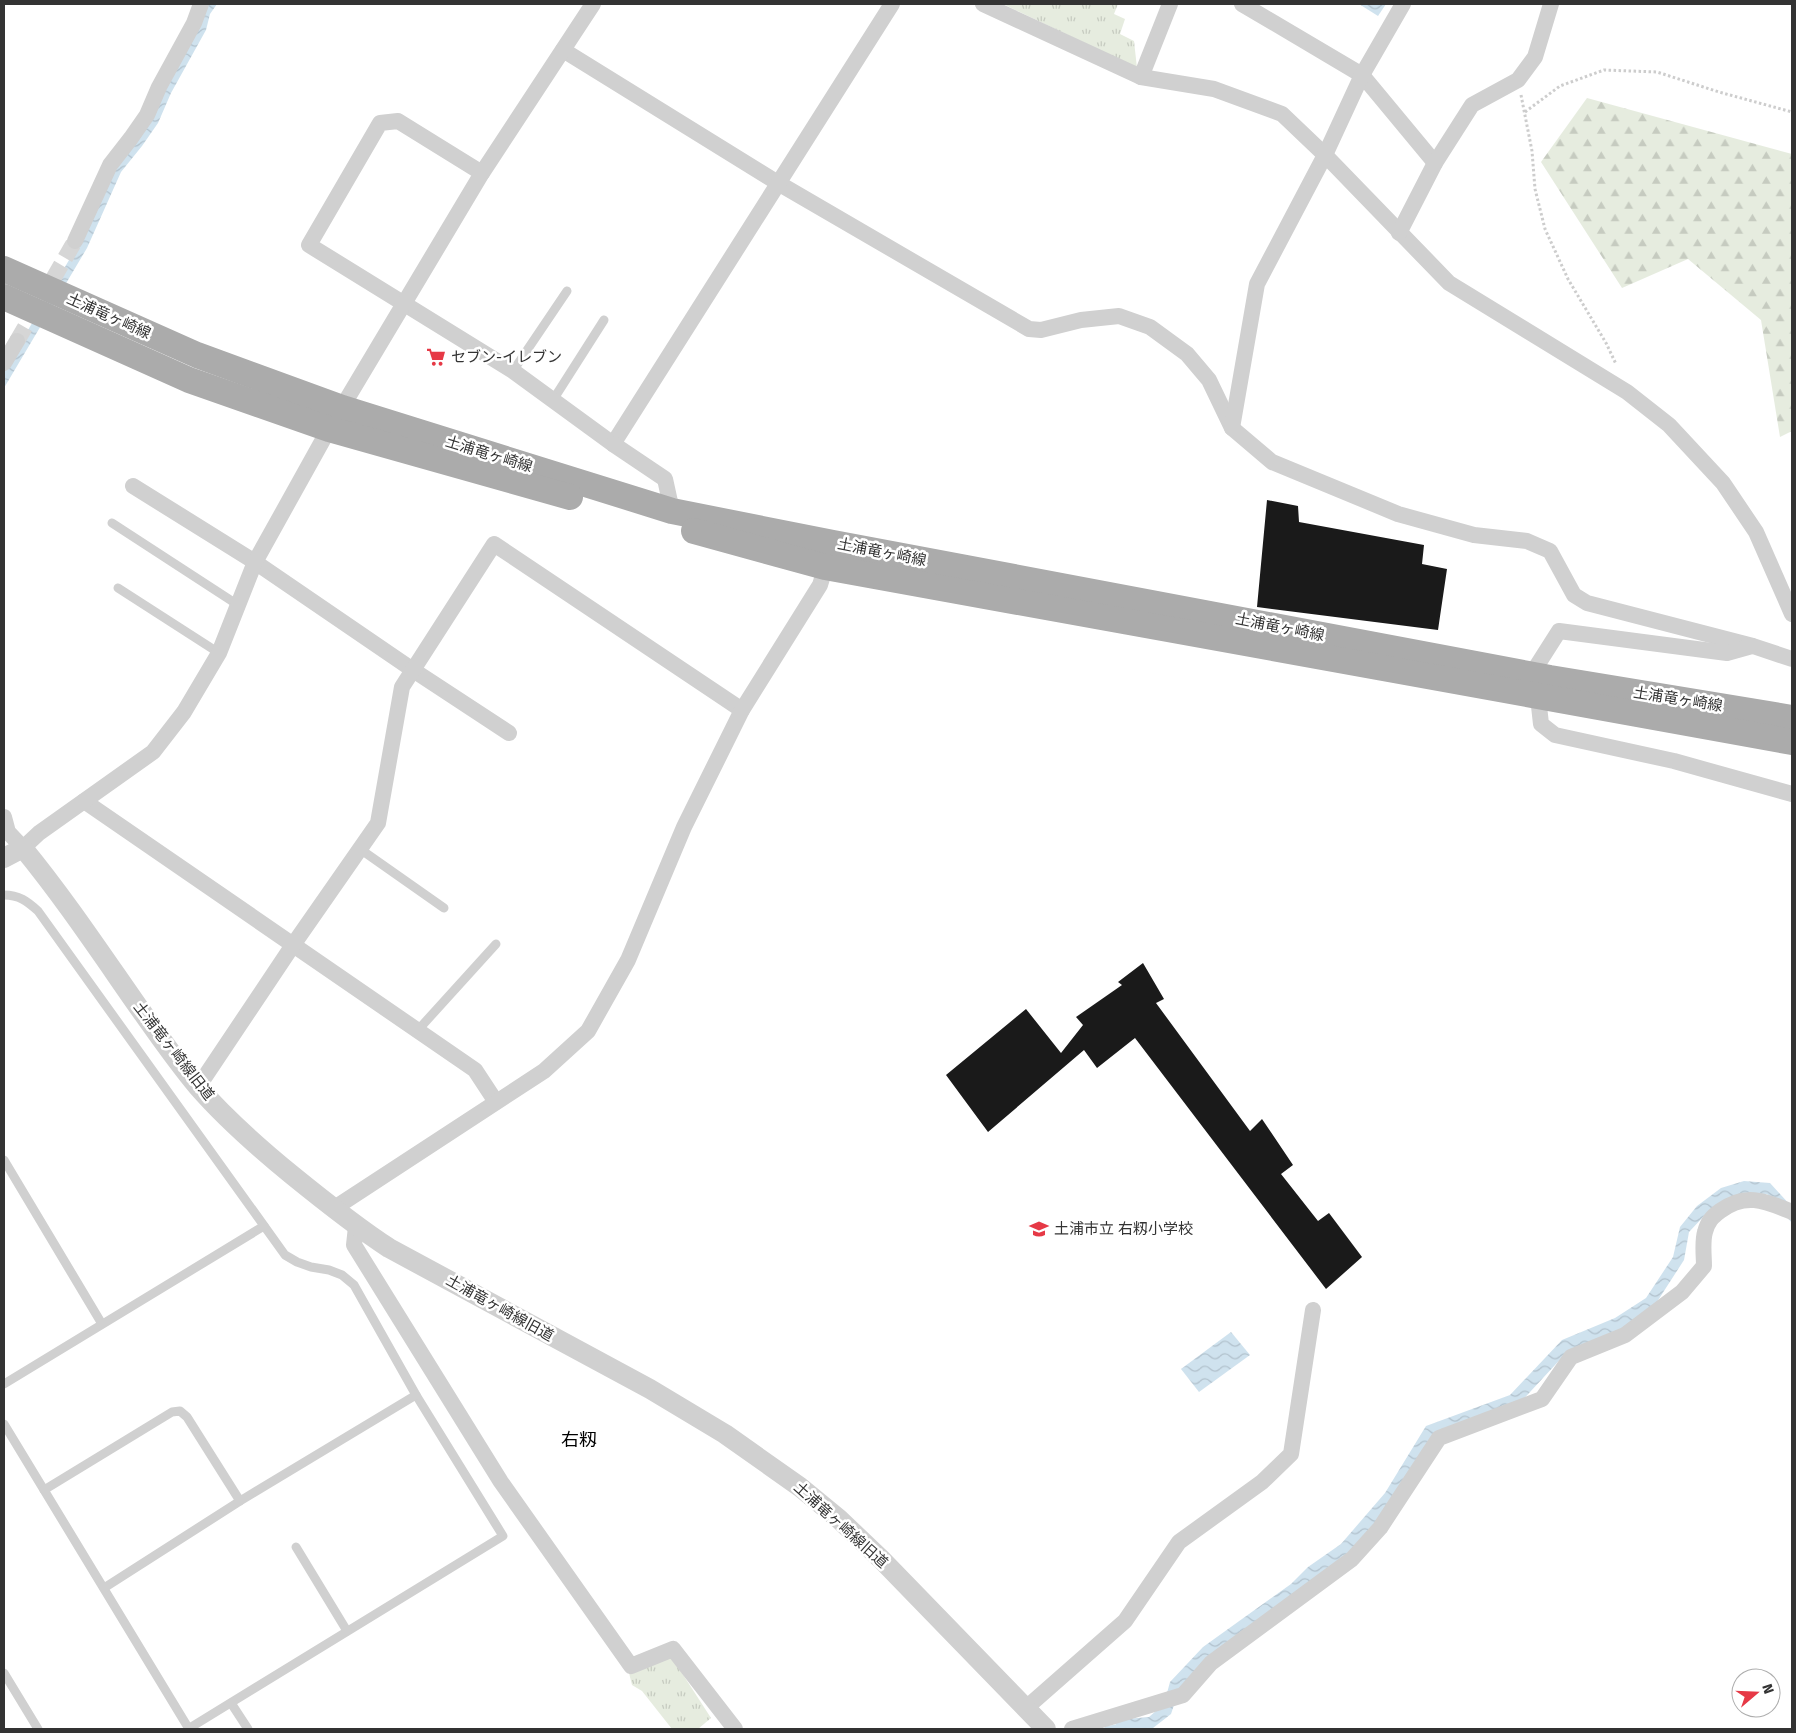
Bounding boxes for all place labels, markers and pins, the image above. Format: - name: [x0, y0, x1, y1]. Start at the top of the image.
- supermarket icon: セブン-イレブン: [425, 346, 447, 368]
- place label: セブン-イレブン: [451, 348, 562, 366]
- school or university icon: 土浦市立 右籾小学校: [1028, 1218, 1050, 1240]
- place label: 土浦市立 右籾小学校: [1054, 1220, 1193, 1238]

